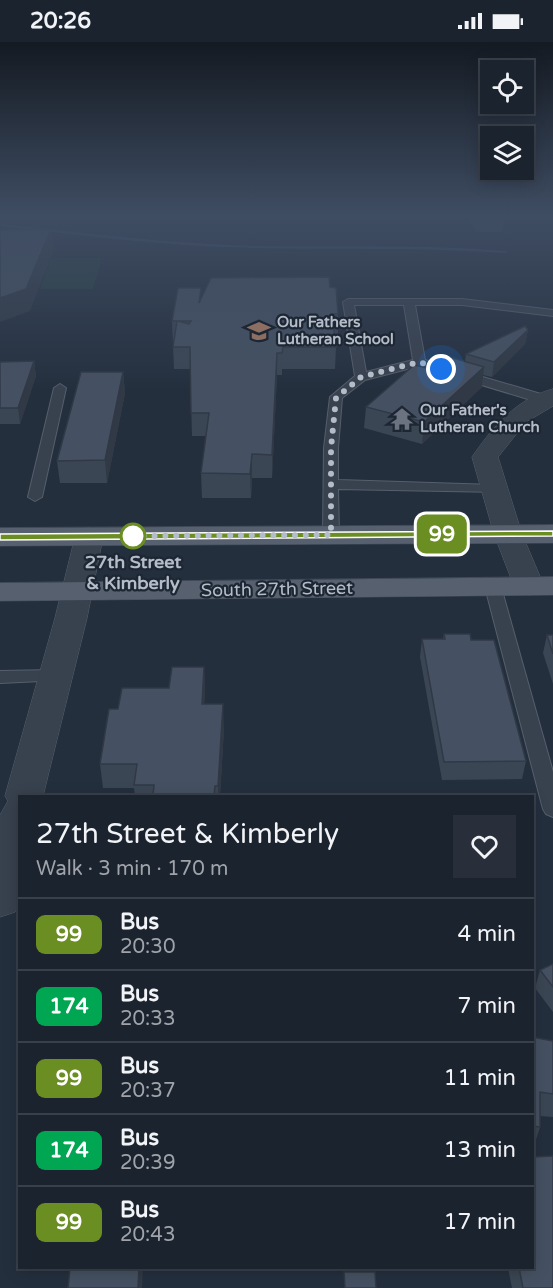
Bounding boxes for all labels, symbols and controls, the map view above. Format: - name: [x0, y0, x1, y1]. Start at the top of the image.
- text: 20:26: [30, 8, 91, 34]
- map controls: [480, 60, 534, 180]
- button: locate: [480, 60, 534, 114]
- button: layers: [480, 126, 534, 180]
- place label: Our Fathers Lutheran School: [277, 313, 394, 348]
- school or university icon: Our Fathers Lutheran School: [246, 318, 272, 344]
- your location: [426, 354, 456, 384]
- place label: Our Father's Lutheran Church: [420, 401, 540, 436]
- temple icon: Our Father's Lutheran Church: [389, 406, 415, 432]
- line badge: 99: [415, 514, 469, 554]
- text: 99: [429, 522, 455, 547]
- marker: 27th Street & Kimberly: [120, 523, 146, 549]
- place label: 27th Street & Kimberly: [85, 551, 181, 594]
- street label: South 27th Street: [201, 577, 353, 601]
- button: heart: [453, 815, 516, 878]
- text: 27th Street & Kimberly: [36, 817, 339, 851]
- text: Walk · 3 min · 170 m: [36, 857, 228, 881]
- text: Bus: [120, 909, 159, 935]
- text: 4 min: [457, 921, 516, 947]
- text: 99: [56, 922, 82, 947]
- text: 20:30: [120, 935, 175, 959]
- text: Bus: [120, 981, 159, 1007]
- text: 7 min: [457, 993, 516, 1019]
- text: 174: [49, 994, 89, 1019]
- text: 20:33: [120, 1007, 175, 1031]
- text: Bus: [120, 1053, 159, 1079]
- text: 11 min: [444, 1065, 516, 1091]
- text: 99: [56, 1066, 82, 1091]
- text: 20:37: [120, 1079, 175, 1103]
- text: Bus: [120, 1125, 159, 1151]
- text: 13 min: [444, 1137, 516, 1163]
- text: 174: [49, 1138, 89, 1163]
- text: 20:39: [120, 1151, 175, 1175]
- text: Bus: [120, 1197, 159, 1223]
- text: 17 min: [444, 1209, 516, 1235]
- text: 99: [56, 1210, 82, 1235]
- text: 20:43: [120, 1223, 175, 1247]

